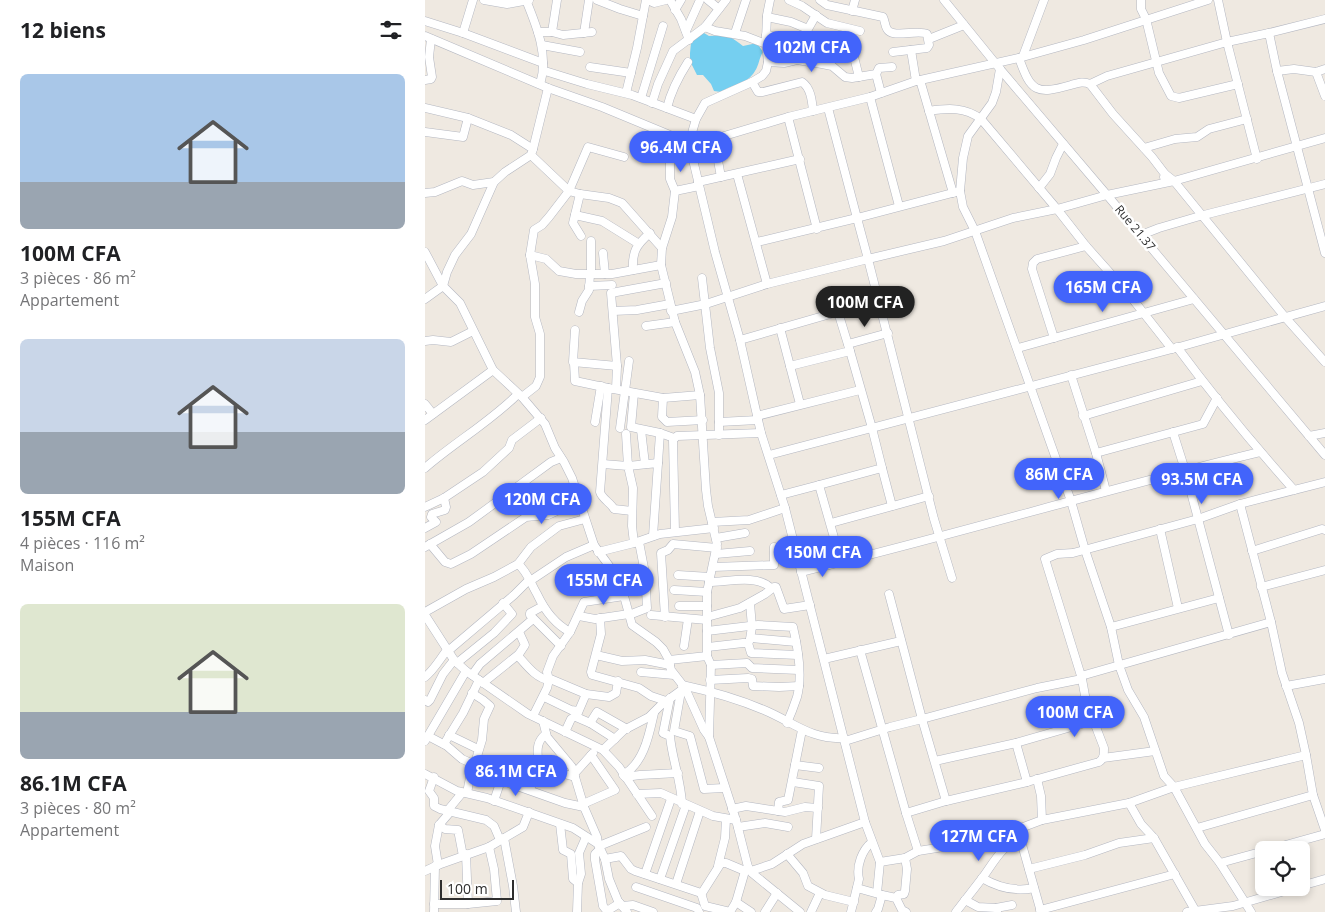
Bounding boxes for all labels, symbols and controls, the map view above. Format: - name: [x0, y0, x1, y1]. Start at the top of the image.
- text: 12 biens: [20, 16, 106, 44]
- icon: filters: [377, 16, 405, 44]
- pin: 102M CFA: [760, 30, 864, 73]
- text: 102M CFA: [774, 36, 850, 58]
- icon: home: [168, 107, 258, 197]
- pin: 96.4M CFA: [624, 130, 738, 173]
- text: 96.4M CFA: [640, 136, 722, 158]
- street label: Rue 21.37: [1111, 201, 1160, 254]
- text: 100M CFA: [20, 239, 121, 267]
- text: 3 pièces · 86 m²: [20, 267, 136, 289]
- pin: 165M CFA: [1051, 270, 1155, 313]
- text: 165M CFA: [1065, 276, 1141, 298]
- pin: 100M CFA: [813, 286, 917, 328]
- text: Appartement: [20, 289, 119, 311]
- text: 100M CFA: [827, 291, 903, 313]
- icon: home: [168, 372, 258, 462]
- pin: 86M CFA: [1013, 458, 1105, 500]
- pin: 93.5M CFA: [1145, 462, 1259, 505]
- text: 86M CFA: [1025, 463, 1093, 485]
- text: 93.5M CFA: [1161, 468, 1243, 490]
- pin: 120M CFA: [490, 482, 594, 525]
- text: 120M CFA: [504, 488, 580, 510]
- text: 155M CFA: [20, 504, 121, 532]
- text: 4 pièces · 116 m²: [20, 532, 145, 554]
- pin: 150M CFA: [771, 536, 875, 578]
- text: 150M CFA: [785, 541, 861, 563]
- text: Maison: [20, 554, 74, 576]
- pin: 155M CFA: [552, 564, 656, 606]
- text: 155M CFA: [566, 569, 642, 591]
- icon: home: [168, 637, 258, 727]
- pin: 100M CFA: [1023, 696, 1127, 738]
- text: 100M CFA: [1037, 701, 1113, 723]
- pin: 86.1M CFA: [459, 754, 573, 797]
- text: 86.1M CFA: [475, 760, 557, 782]
- text: 86.1M CFA: [20, 769, 127, 797]
- text: 3 pièces · 80 m²: [20, 797, 136, 819]
- text: Appartement: [20, 819, 119, 841]
- pin: 127M CFA: [927, 820, 1031, 862]
- text: 127M CFA: [941, 825, 1017, 847]
- map controls: [1255, 841, 1310, 896]
- button: locate: [1255, 841, 1310, 896]
- scale bar: [440, 877, 514, 900]
- text: 100 m: [447, 879, 488, 898]

